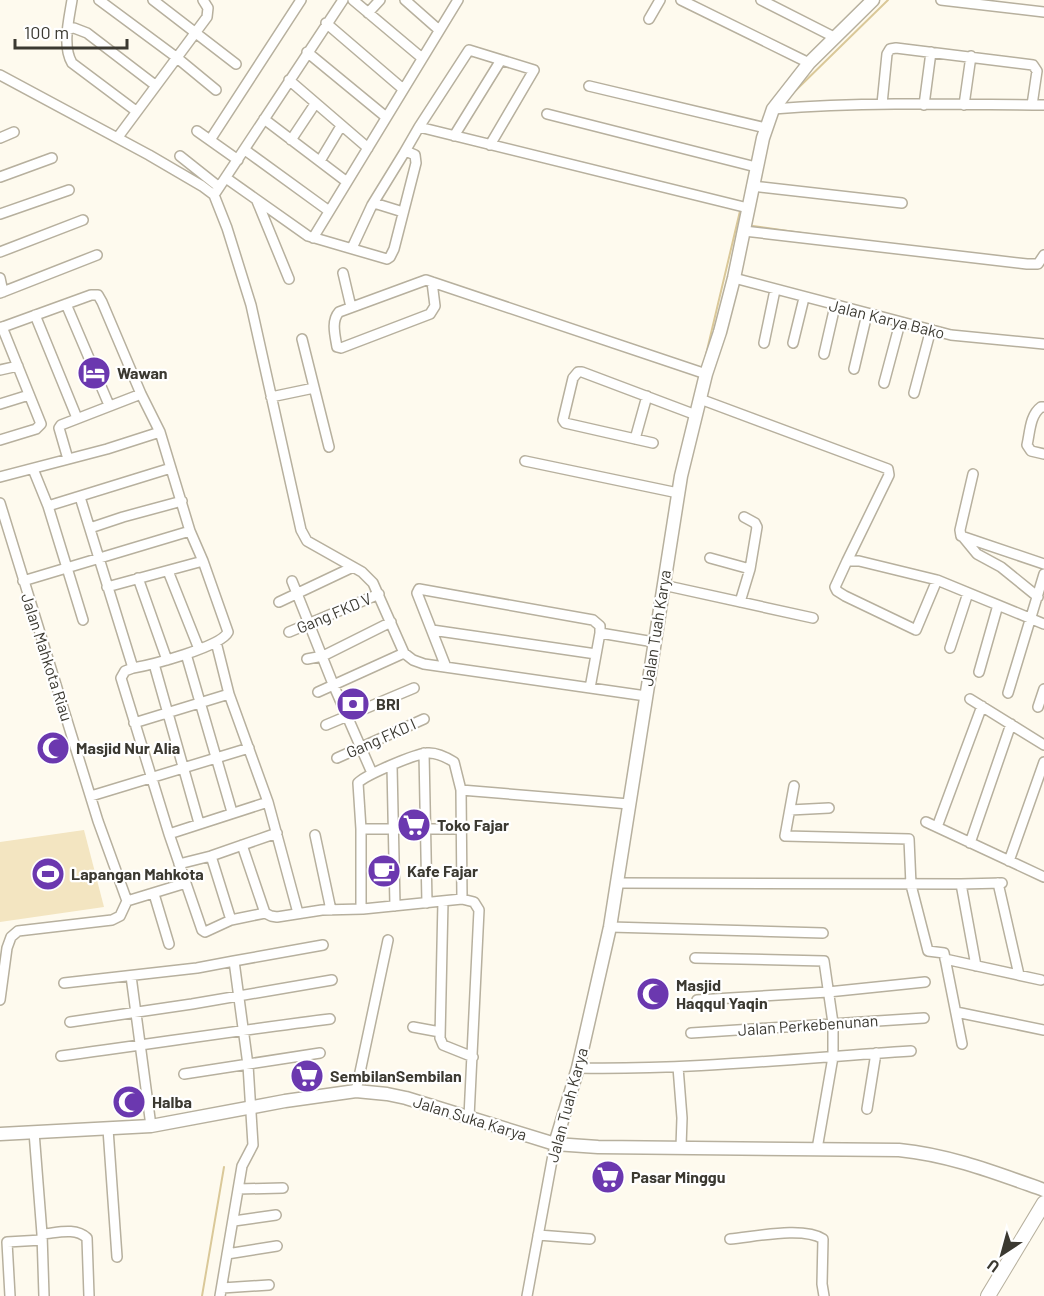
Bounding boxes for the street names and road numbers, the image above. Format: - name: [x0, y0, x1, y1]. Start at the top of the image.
- street label: Jalan Karya Bako: [827, 295, 947, 342]
- street label: Jalan Tuah Karya: [637, 568, 674, 688]
- street label: Gang FKD V: [293, 588, 374, 637]
- street label: Jalan Mahkota Riau: [18, 590, 77, 723]
- street label: Gang FKD I: [343, 714, 419, 761]
- street label: Jalan Perkebenunan: [737, 1010, 879, 1039]
- street label: Jalan Tuah Karya: [542, 1046, 591, 1164]
- street label: Jalan Suka Karya: [411, 1091, 529, 1144]

